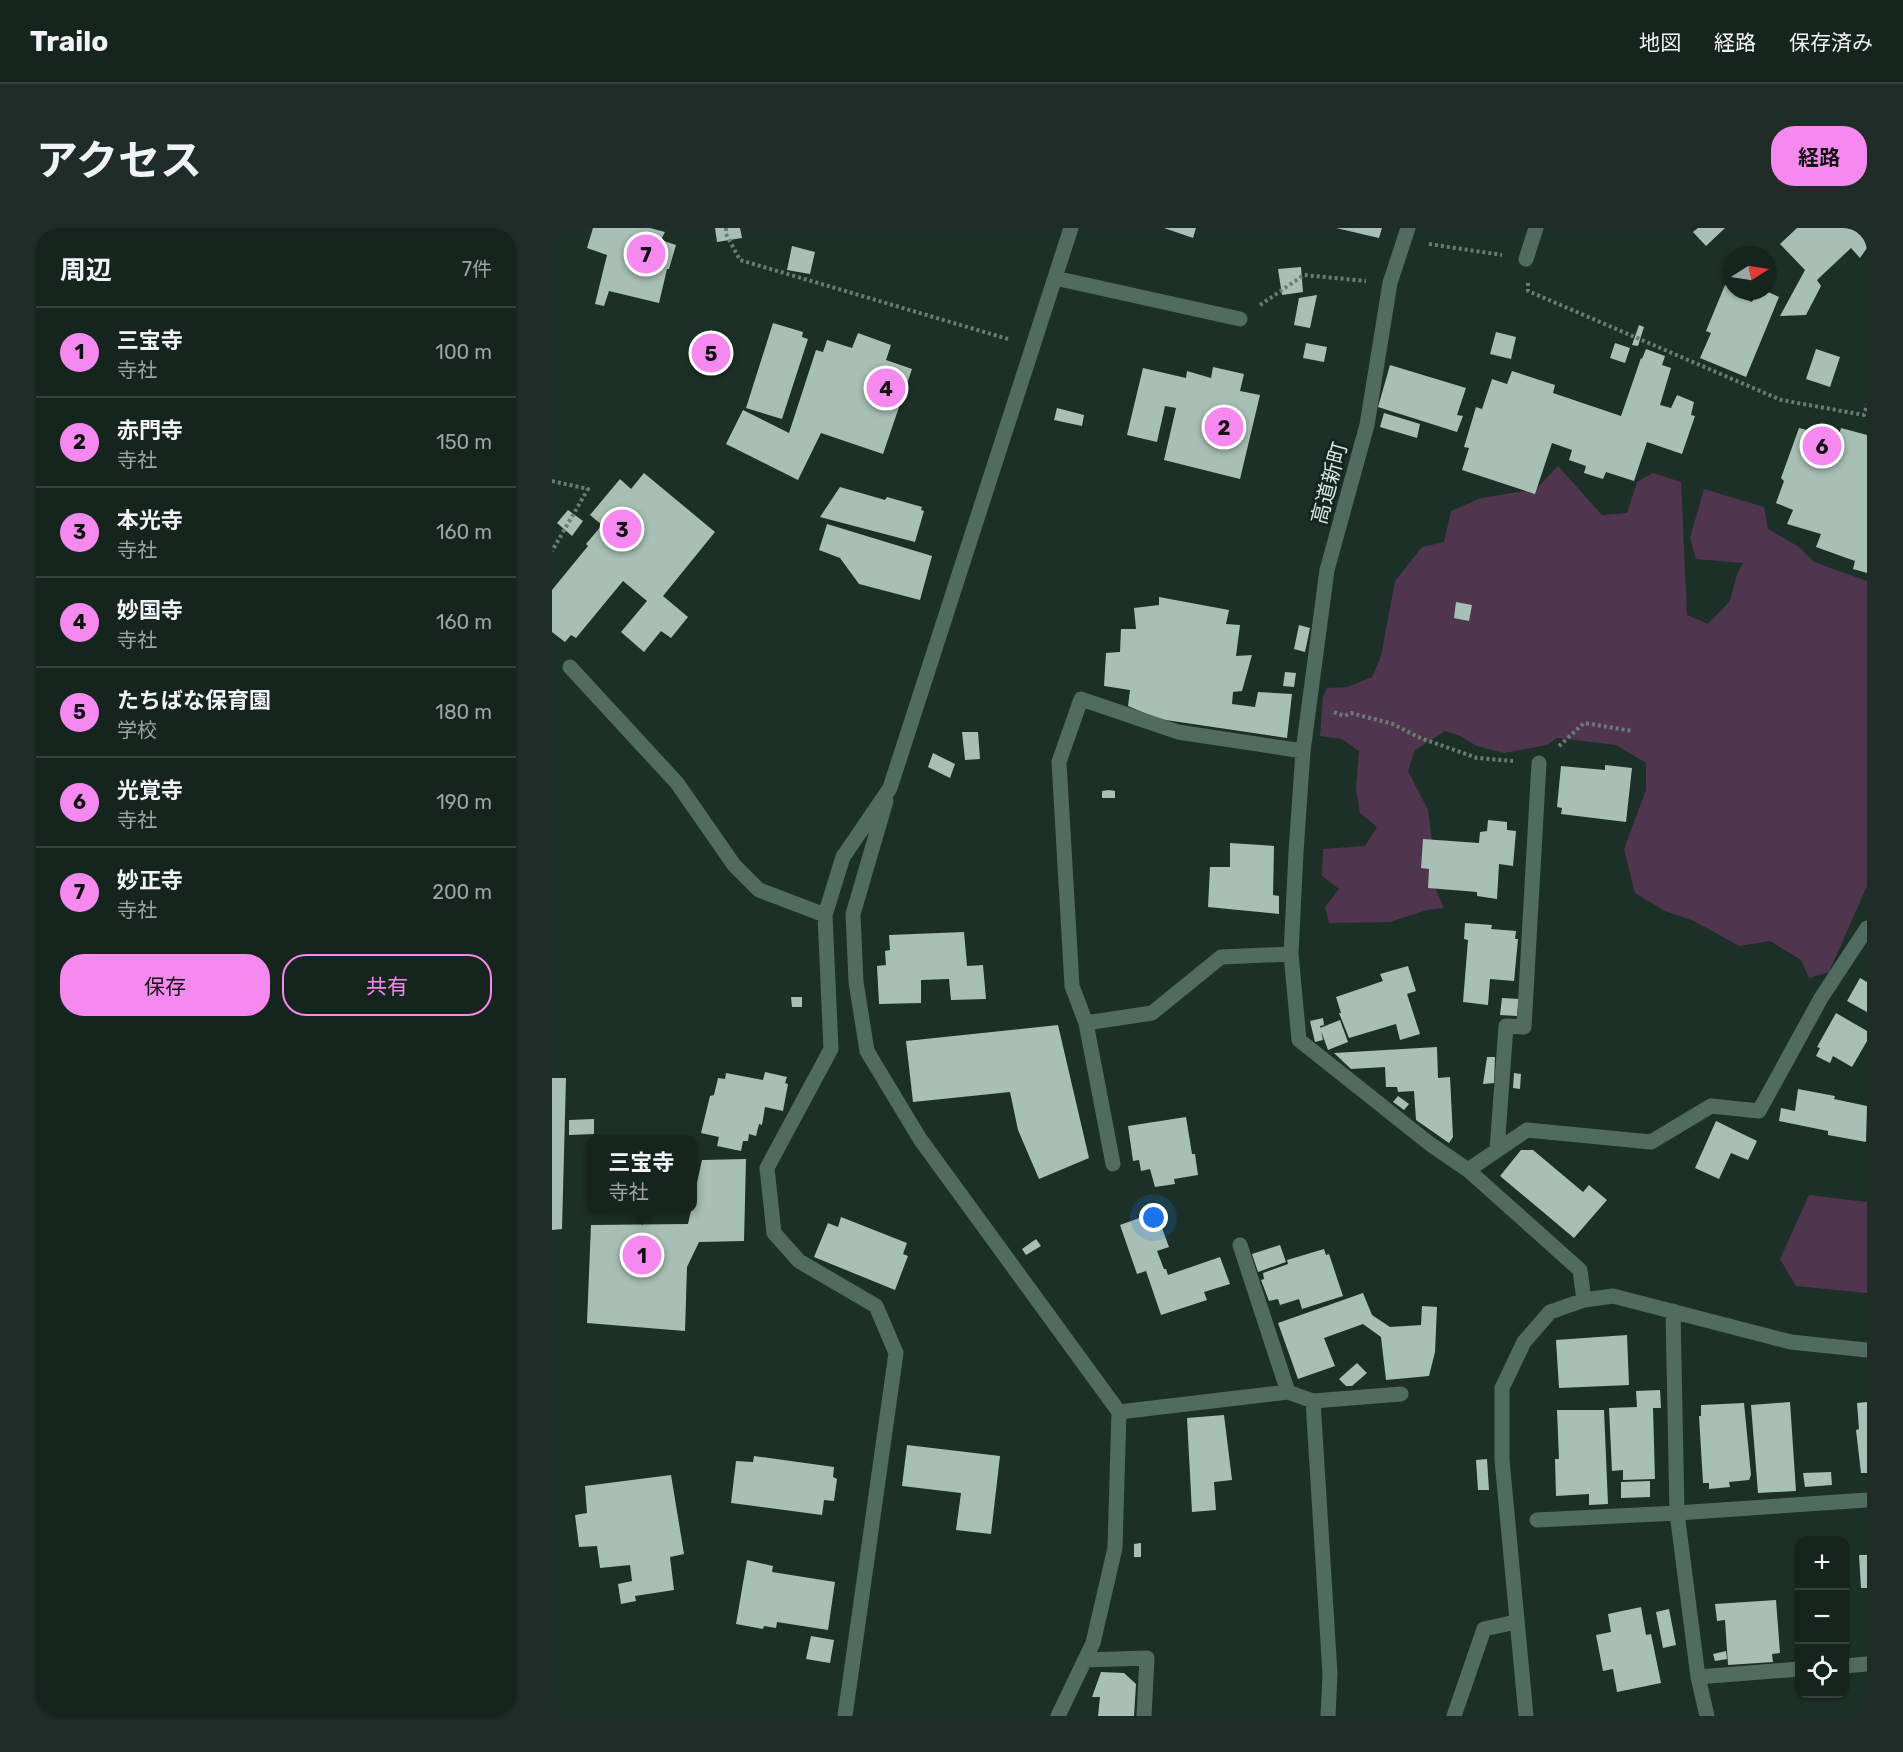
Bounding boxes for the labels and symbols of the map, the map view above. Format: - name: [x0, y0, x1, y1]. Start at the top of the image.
- pin: 7: [626, 231, 665, 276]
- north arrow: [1723, 246, 1777, 300]
- pin: 5: [692, 330, 730, 376]
- pin: 4: [866, 366, 906, 410]
- pin: 2: [1204, 404, 1244, 450]
- pin: 6: [1802, 424, 1842, 468]
- street label: 高道新町: [1306, 439, 1352, 527]
- pin: 3: [602, 506, 642, 552]
- your location: [1139, 1203, 1168, 1232]
- pin: 1: [622, 1232, 662, 1278]

